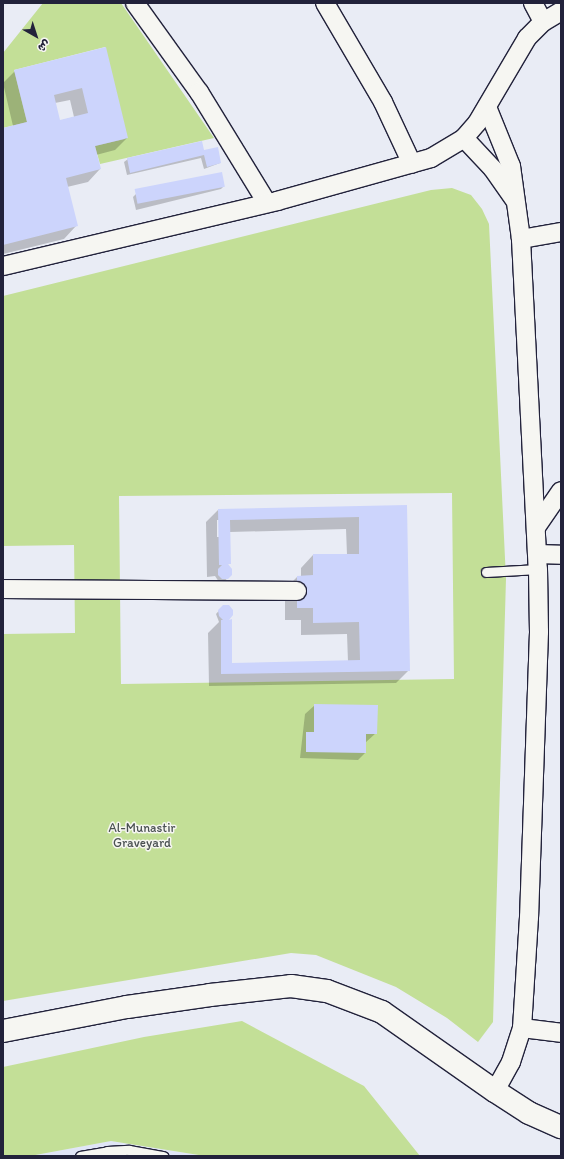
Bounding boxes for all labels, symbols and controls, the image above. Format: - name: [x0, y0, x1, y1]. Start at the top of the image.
- north arrow: [16, 16, 56, 56]
- text: ش: [35, 37, 53, 55]
- park label: Al-Munastir Graveyard: [109, 821, 175, 852]

